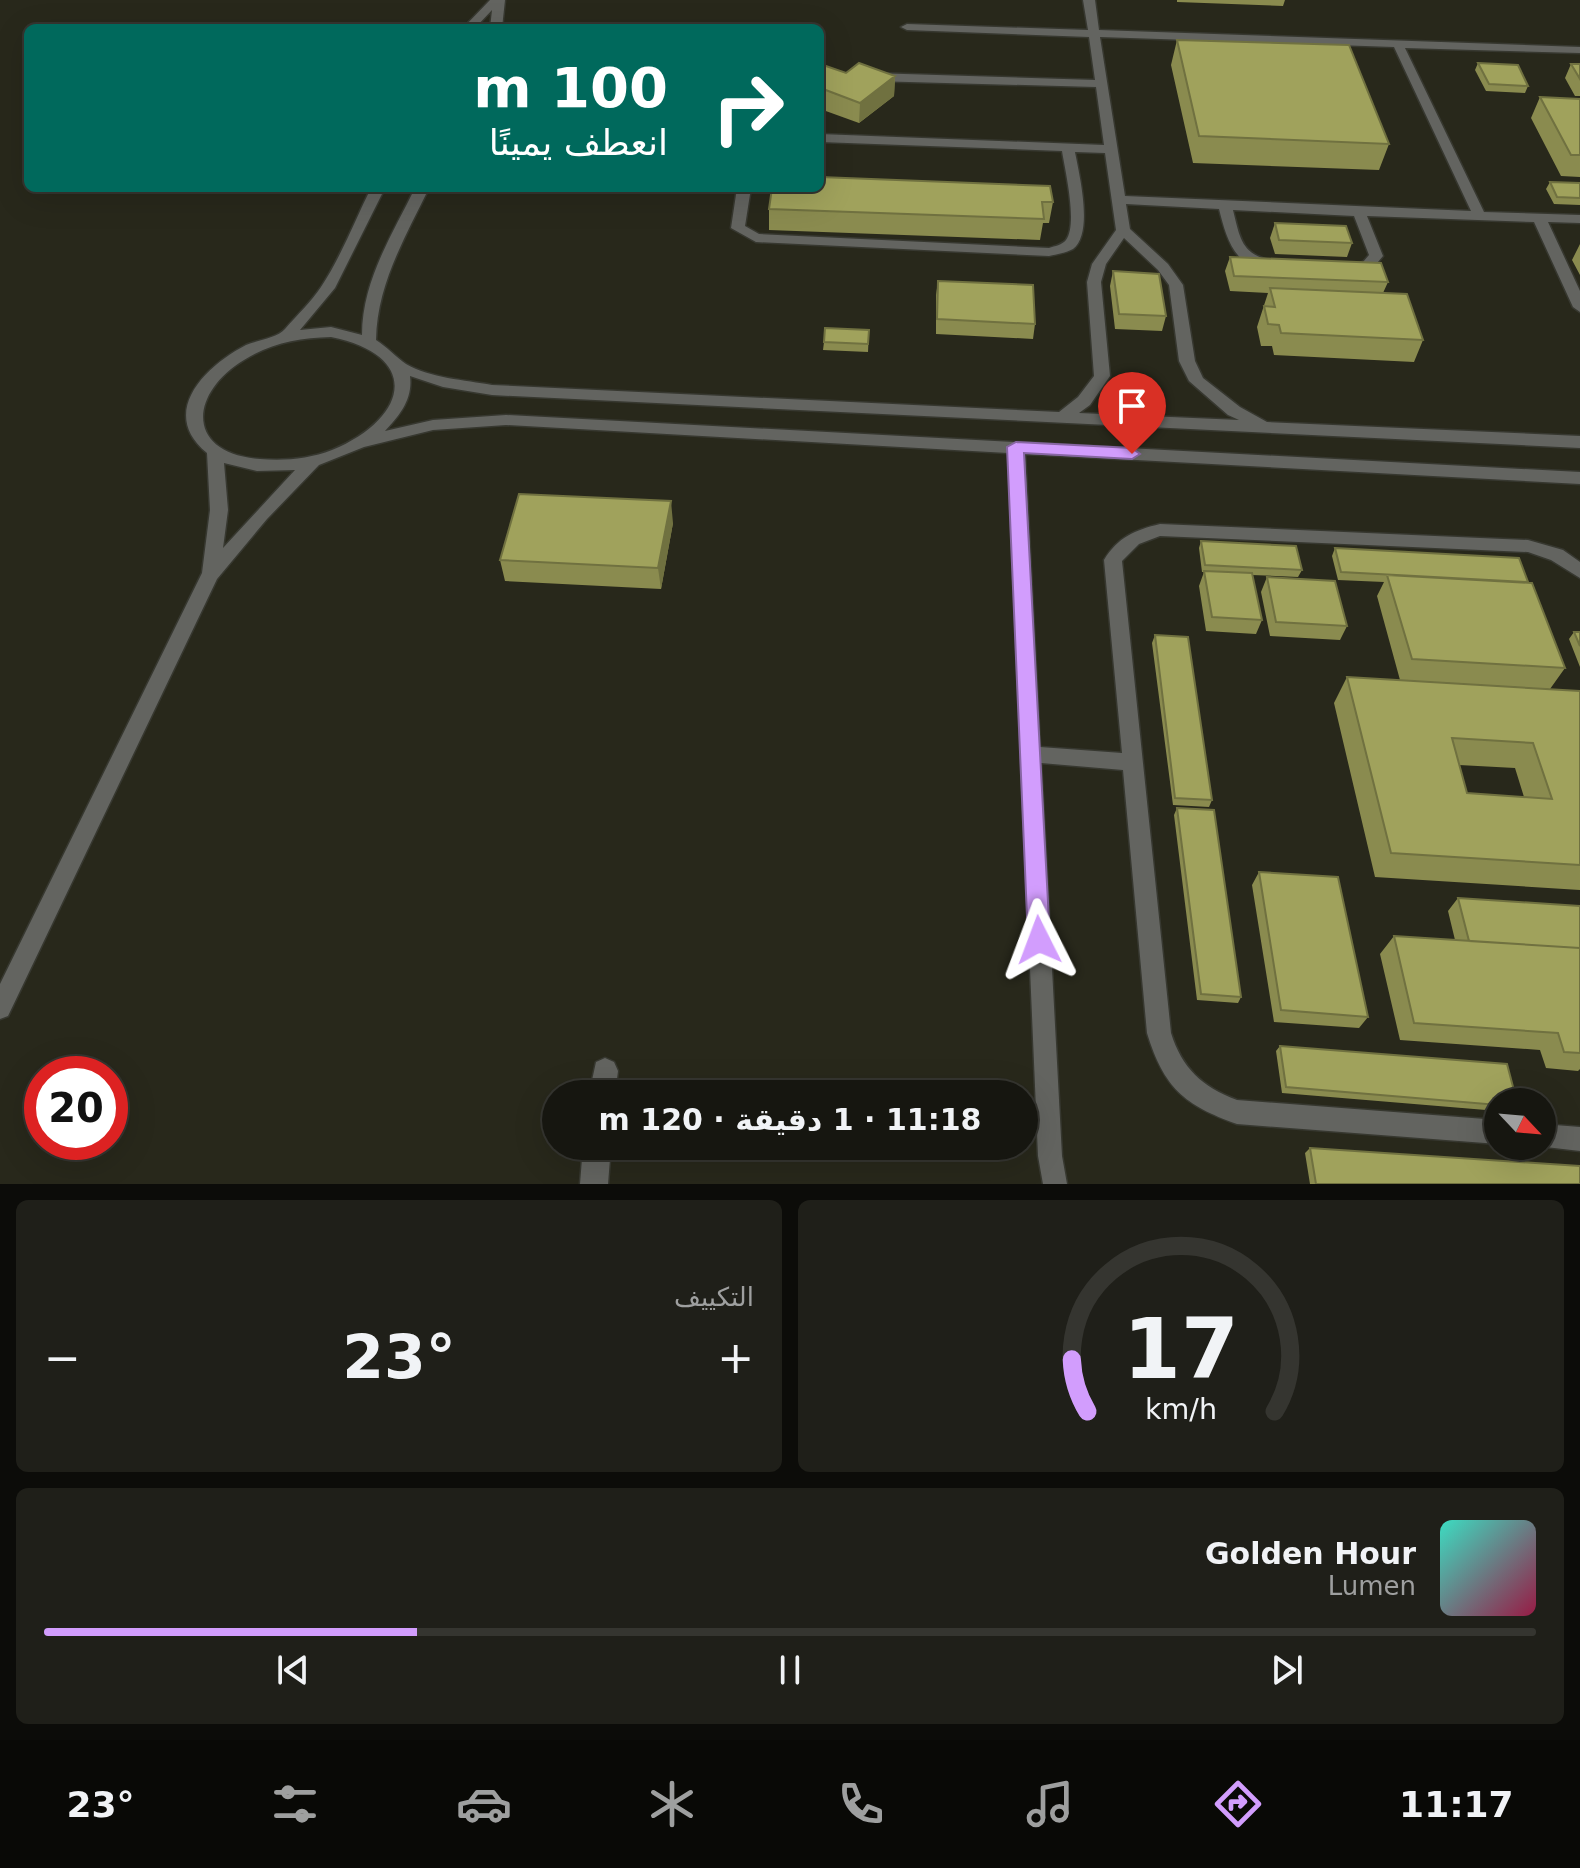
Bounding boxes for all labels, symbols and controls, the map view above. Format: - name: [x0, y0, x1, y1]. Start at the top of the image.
- text: 100 m: [473, 55, 668, 120]
- icon: right: [696, 56, 800, 160]
- text: انعطف يمينًا: [489, 122, 668, 163]
- pin: [1098, 372, 1166, 454]
- icon: arrive: [1110, 384, 1154, 428]
- position arrow: [997, 898, 1081, 982]
- speed limit sign: 20: [24, 1056, 128, 1160]
- north arrow: [1484, 1088, 1556, 1160]
- map controls: [1484, 1088, 1556, 1160]
- text: 11:18 · 1 دقيقة · 120 m: [599, 1102, 981, 1137]
- text: التكييف: [674, 1282, 754, 1312]
- text: 17: [1123, 1301, 1239, 1398]
- text: 23°: [342, 1322, 456, 1392]
- text: −: [44, 1332, 81, 1383]
- text: +: [717, 1332, 754, 1383]
- text: km/h: [1145, 1392, 1217, 1426]
- text: Golden Hour: [1205, 1536, 1416, 1571]
- text: Lumen: [1328, 1571, 1416, 1601]
- icon: previous: [271, 1648, 315, 1692]
- icon: pause: [768, 1648, 812, 1692]
- icon: next: [1265, 1648, 1309, 1692]
- icon: filters: [267, 1776, 323, 1832]
- icon: car: [456, 1776, 512, 1832]
- icon: climate: [644, 1776, 700, 1832]
- icon: phone: [833, 1776, 889, 1832]
- icon: music: [1022, 1776, 1078, 1832]
- icon: directions: [1210, 1776, 1266, 1832]
- text: 23°: [66, 1784, 134, 1825]
- text: 11:17: [1399, 1784, 1514, 1825]

